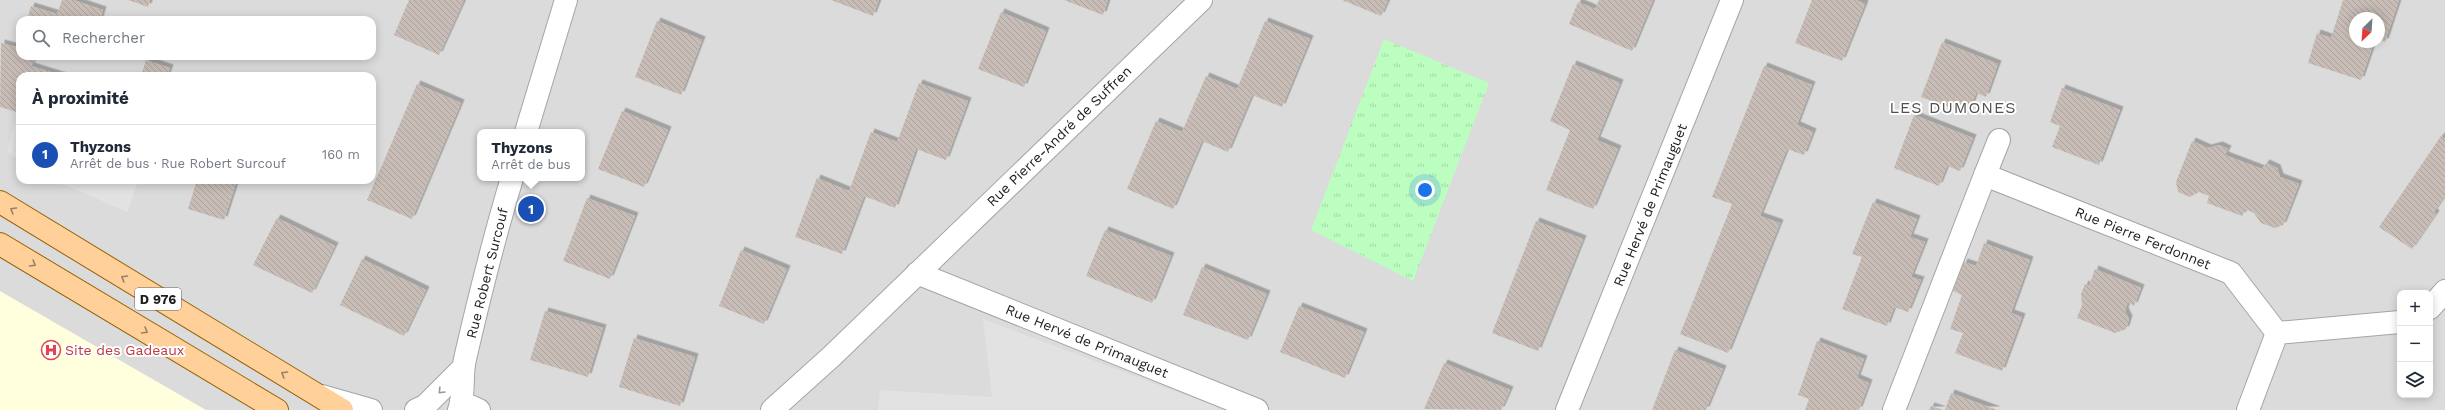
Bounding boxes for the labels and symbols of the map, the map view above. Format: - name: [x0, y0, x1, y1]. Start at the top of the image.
- north arrow: [2349, 12, 2385, 48]
- street label: Rue Pierre-André de Suffren: [983, 63, 1135, 209]
- district label: LES DUMONES: [1889, 98, 2017, 117]
- street label: Rue Hervé de Primauguet: [1610, 121, 1690, 289]
- your location: [1415, 180, 1435, 200]
- pin: 1: [518, 194, 544, 224]
- street label: Rue Pierre Ferdonnet: [2073, 203, 2213, 273]
- street label: Rue Robert Surcouf: [463, 205, 511, 340]
- one-way arrow: [10, 208, 17, 215]
- one-way arrow: [29, 259, 36, 267]
- one-way arrow: [121, 276, 128, 283]
- road number: D 976: [135, 288, 181, 310]
- street label: Rue Hervé de Primauguet: [1003, 301, 1171, 381]
- one-way arrow: [141, 326, 148, 333]
- hospital icon: Site des Gadeaux: [40, 339, 62, 361]
- place label: Site des Gadeaux: [65, 342, 184, 358]
- one-way arrow: [281, 372, 288, 379]
- one-way arrow: [438, 386, 446, 394]

